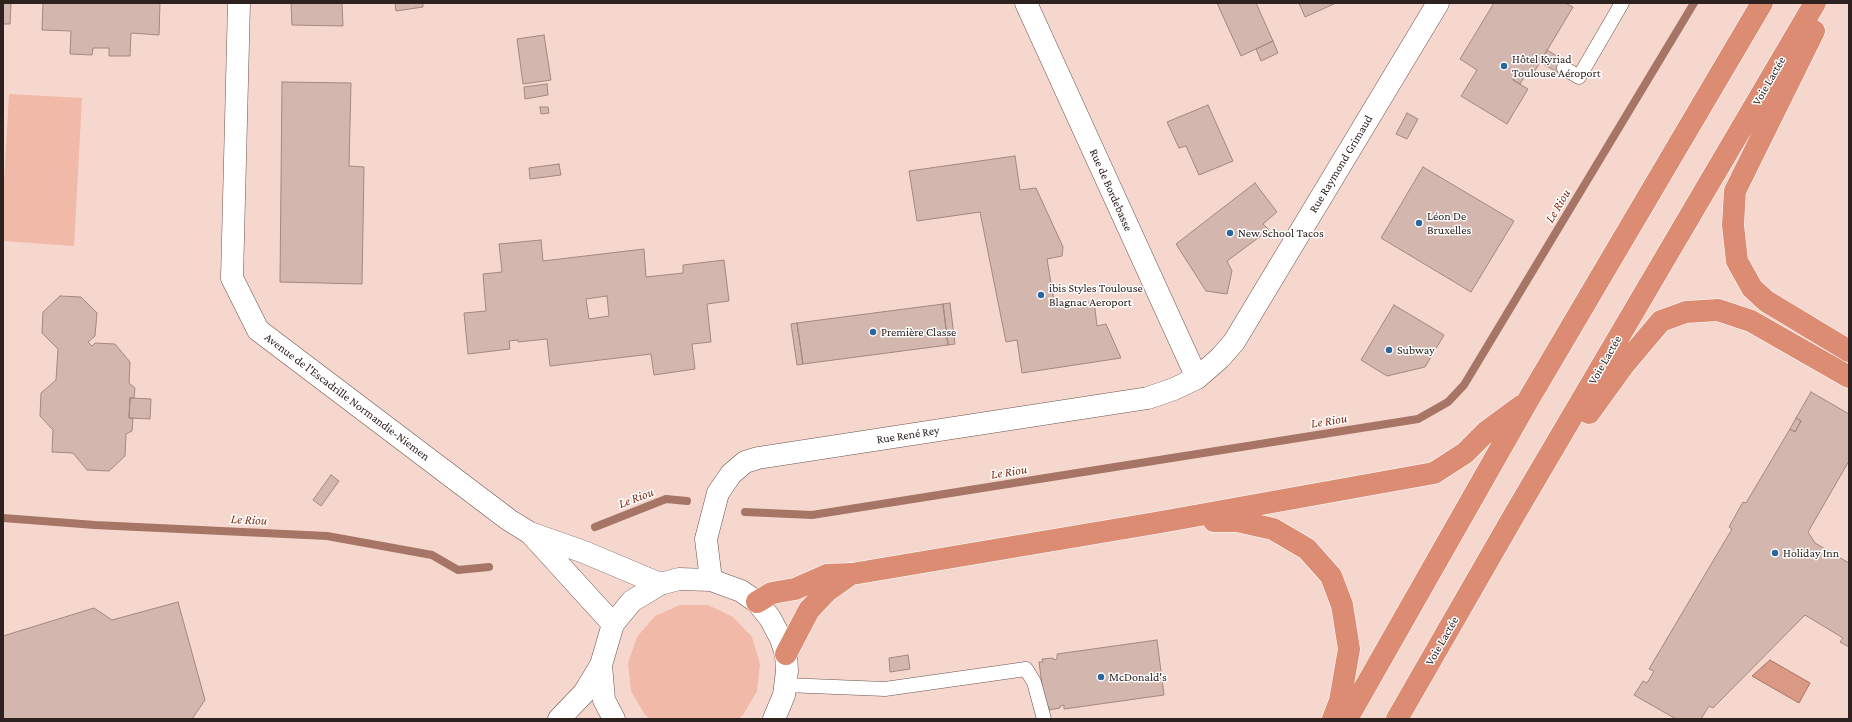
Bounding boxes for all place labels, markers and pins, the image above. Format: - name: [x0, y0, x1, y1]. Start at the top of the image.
- place label: Hôtel Kyriad Toulouse Aéroport: [1512, 52, 1601, 80]
- marker: Hôtel Kyriad Toulouse Aéroport: [1499, 61, 1509, 71]
- place label: Léon De Bruxelles: [1427, 209, 1471, 237]
- marker: Léon De Bruxelles: [1414, 218, 1424, 228]
- place label: New School Tacos: [1238, 226, 1324, 240]
- marker: New School Tacos: [1225, 228, 1235, 238]
- place label: ibis Styles Toulouse Blagnac Aeroport: [1049, 281, 1143, 309]
- marker: ibis Styles Toulouse Blagnac Aeroport: [1036, 290, 1046, 300]
- place label: Première Classe: [881, 325, 956, 339]
- marker: Première Classe: [868, 327, 878, 337]
- place label: Subway: [1397, 343, 1435, 357]
- marker: Subway: [1384, 345, 1394, 355]
- place label: Holiday Inn: [1783, 546, 1839, 560]
- marker: Holiday Inn: [1770, 548, 1780, 558]
- place label: McDonald's: [1109, 670, 1167, 684]
- marker: McDonald's: [1096, 672, 1106, 682]

